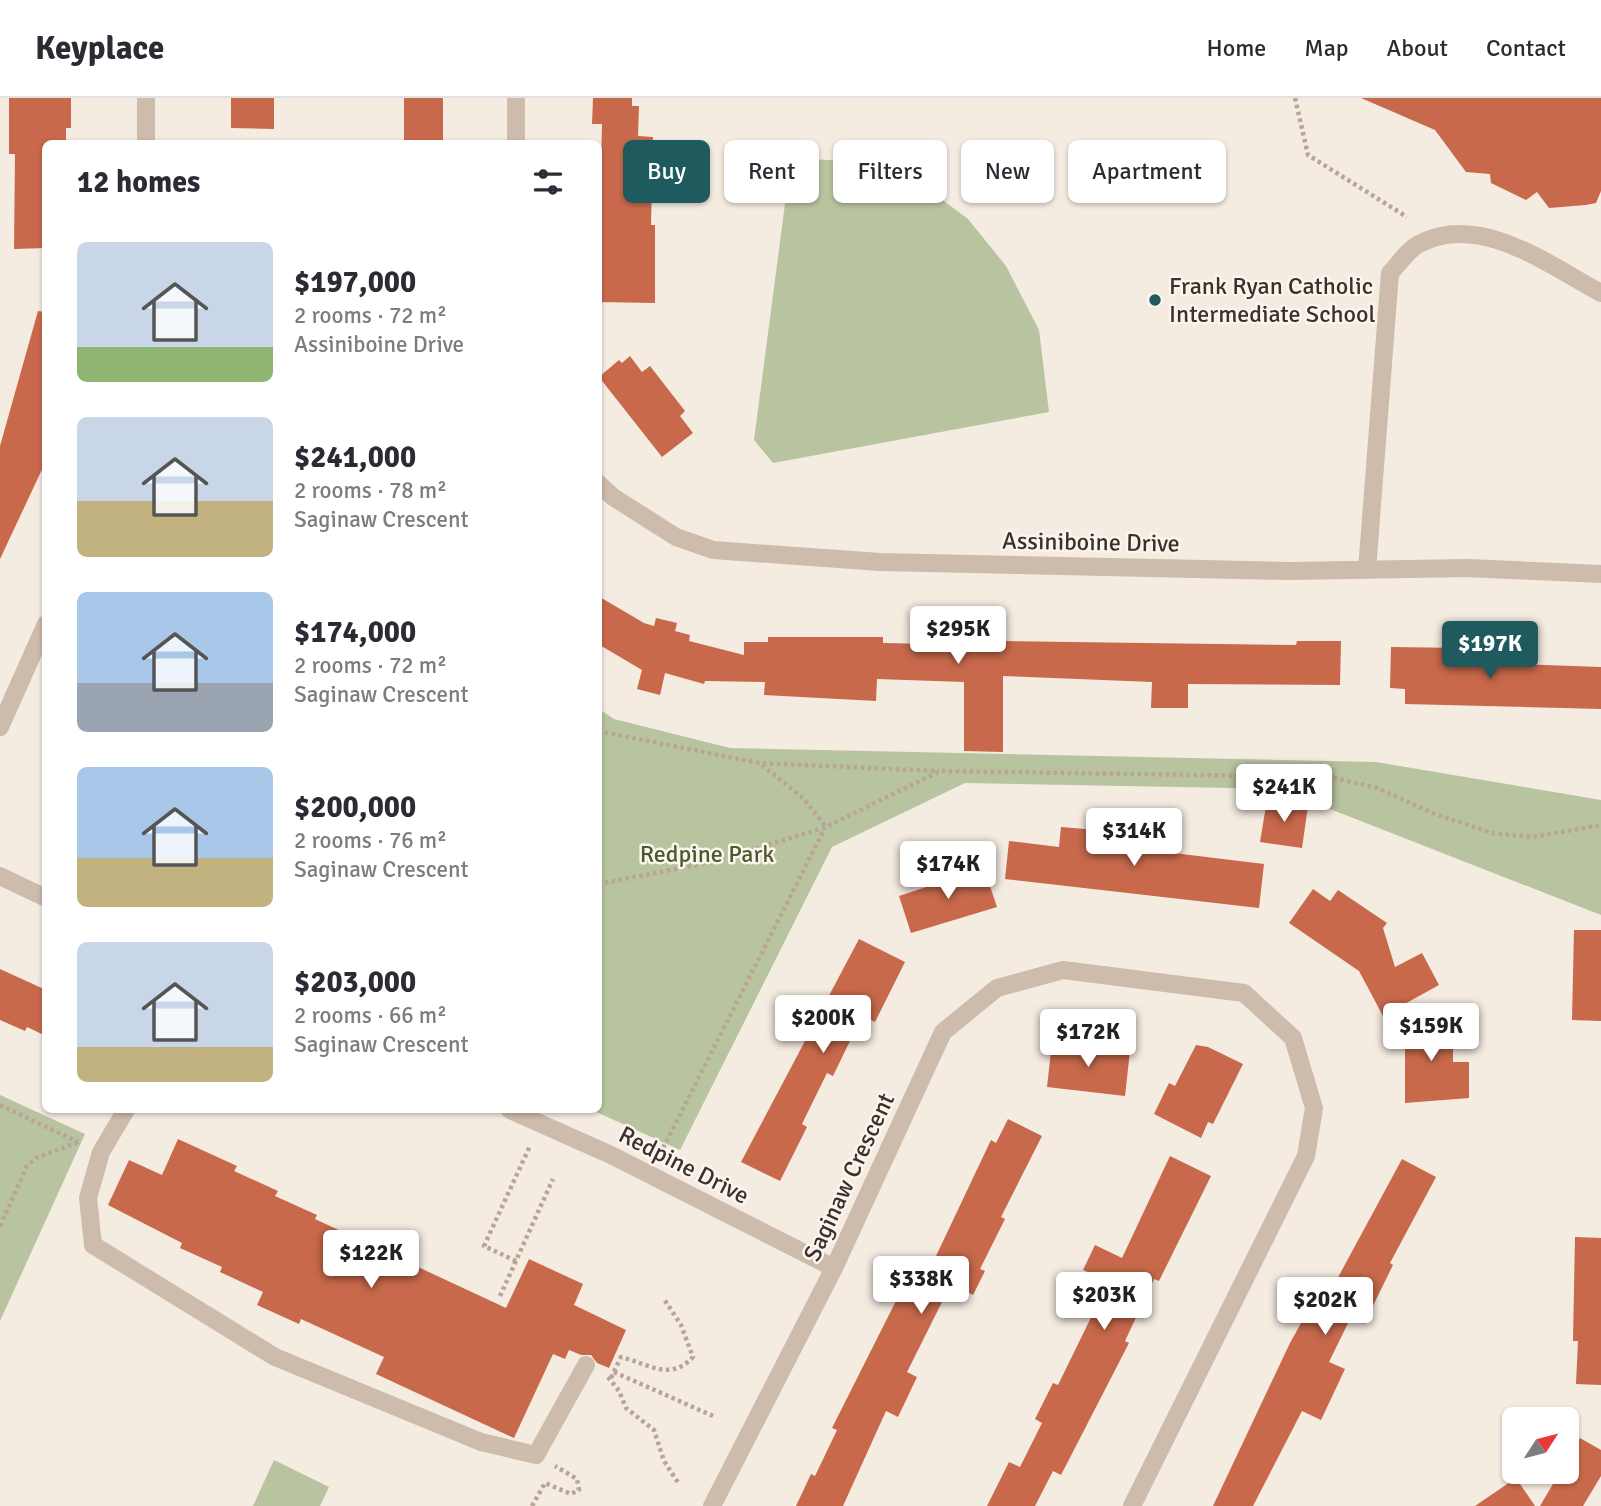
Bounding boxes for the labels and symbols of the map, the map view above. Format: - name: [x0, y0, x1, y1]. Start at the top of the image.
- place label: Frank Ryan Catholic Intermediate School: [1169, 271, 1376, 329]
- marker: Frank Ryan Catholic Intermediate School: [1147, 292, 1163, 308]
- street label: Assiniboine Drive: [1002, 525, 1180, 559]
- pin: $295K: [909, 606, 1007, 666]
- pin: $197K: [1441, 622, 1539, 681]
- pin: $241K: [1235, 764, 1333, 824]
- pin: $314K: [1085, 808, 1183, 868]
- park label: Redpine Park: [640, 839, 774, 869]
- pin: $174K: [899, 842, 997, 901]
- pin: $200K: [774, 996, 872, 1055]
- pin: $159K: [1382, 1004, 1480, 1063]
- pin: $172K: [1039, 1010, 1137, 1069]
- street label: Saginaw Crescent: [797, 1088, 901, 1266]
- street label: Redpine Drive: [614, 1119, 754, 1211]
- pin: $122K: [322, 1230, 420, 1290]
- pin: $338K: [872, 1256, 970, 1316]
- pin: $203K: [1055, 1272, 1153, 1332]
- pin: $202K: [1276, 1278, 1374, 1337]
- north arrow: [1502, 1407, 1578, 1484]

